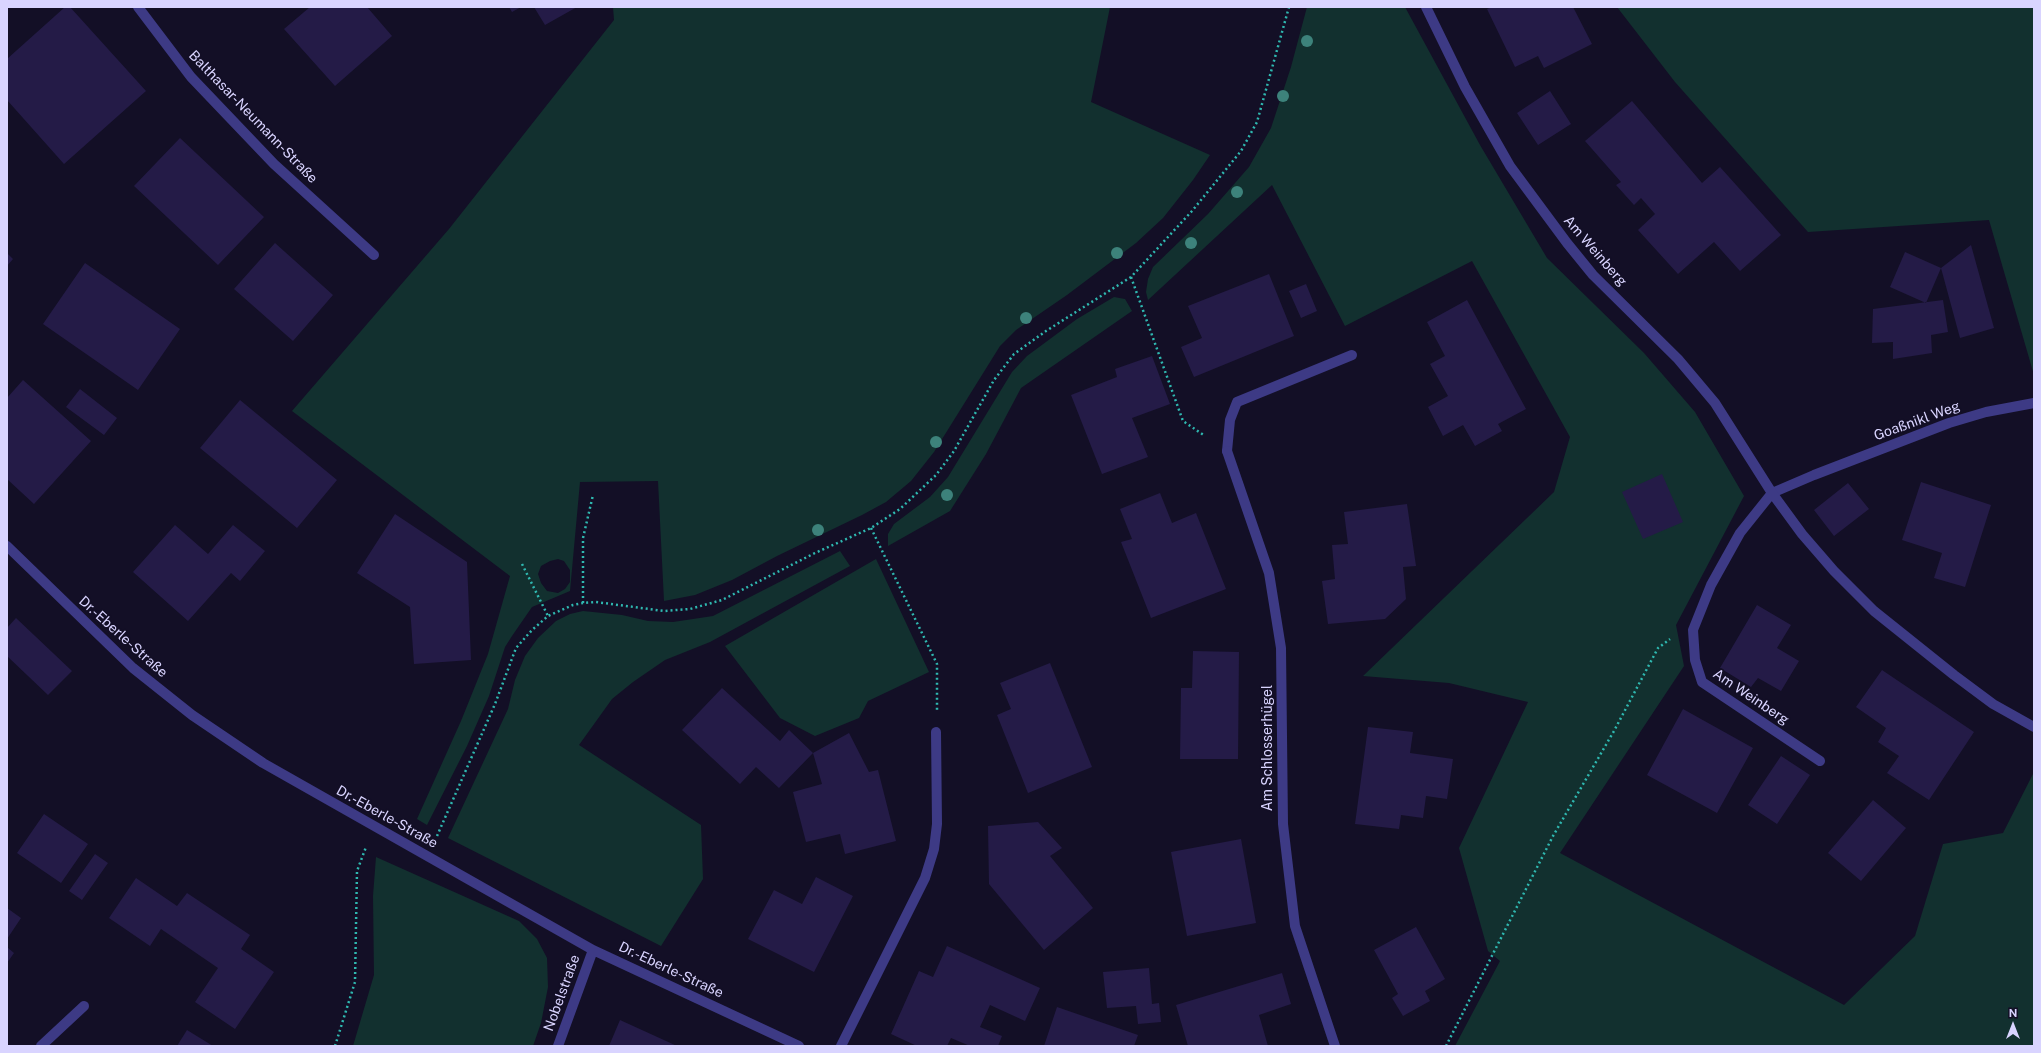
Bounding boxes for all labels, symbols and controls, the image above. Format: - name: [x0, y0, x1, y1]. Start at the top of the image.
- street label: Balthasar-Neumann-Straße: [185, 47, 321, 187]
- street label: Am Weinberg: [1560, 212, 1630, 290]
- street label: Goaßnikl Weg: [1872, 398, 1962, 444]
- street label: Dr.-Eberle-Straße: [75, 593, 171, 681]
- street label: Am Weinberg: [1710, 665, 1792, 729]
- street label: Am Schlosserhügel: [1260, 685, 1276, 811]
- street label: Dr.-Eberle-Straße: [333, 782, 441, 852]
- street label: Dr.-Eberle-Straße: [616, 938, 726, 1002]
- street label: Nobelstraße: [540, 952, 584, 1034]
- north arrow: [1993, 1005, 2033, 1045]
- text: N: [2009, 1007, 2017, 1019]

